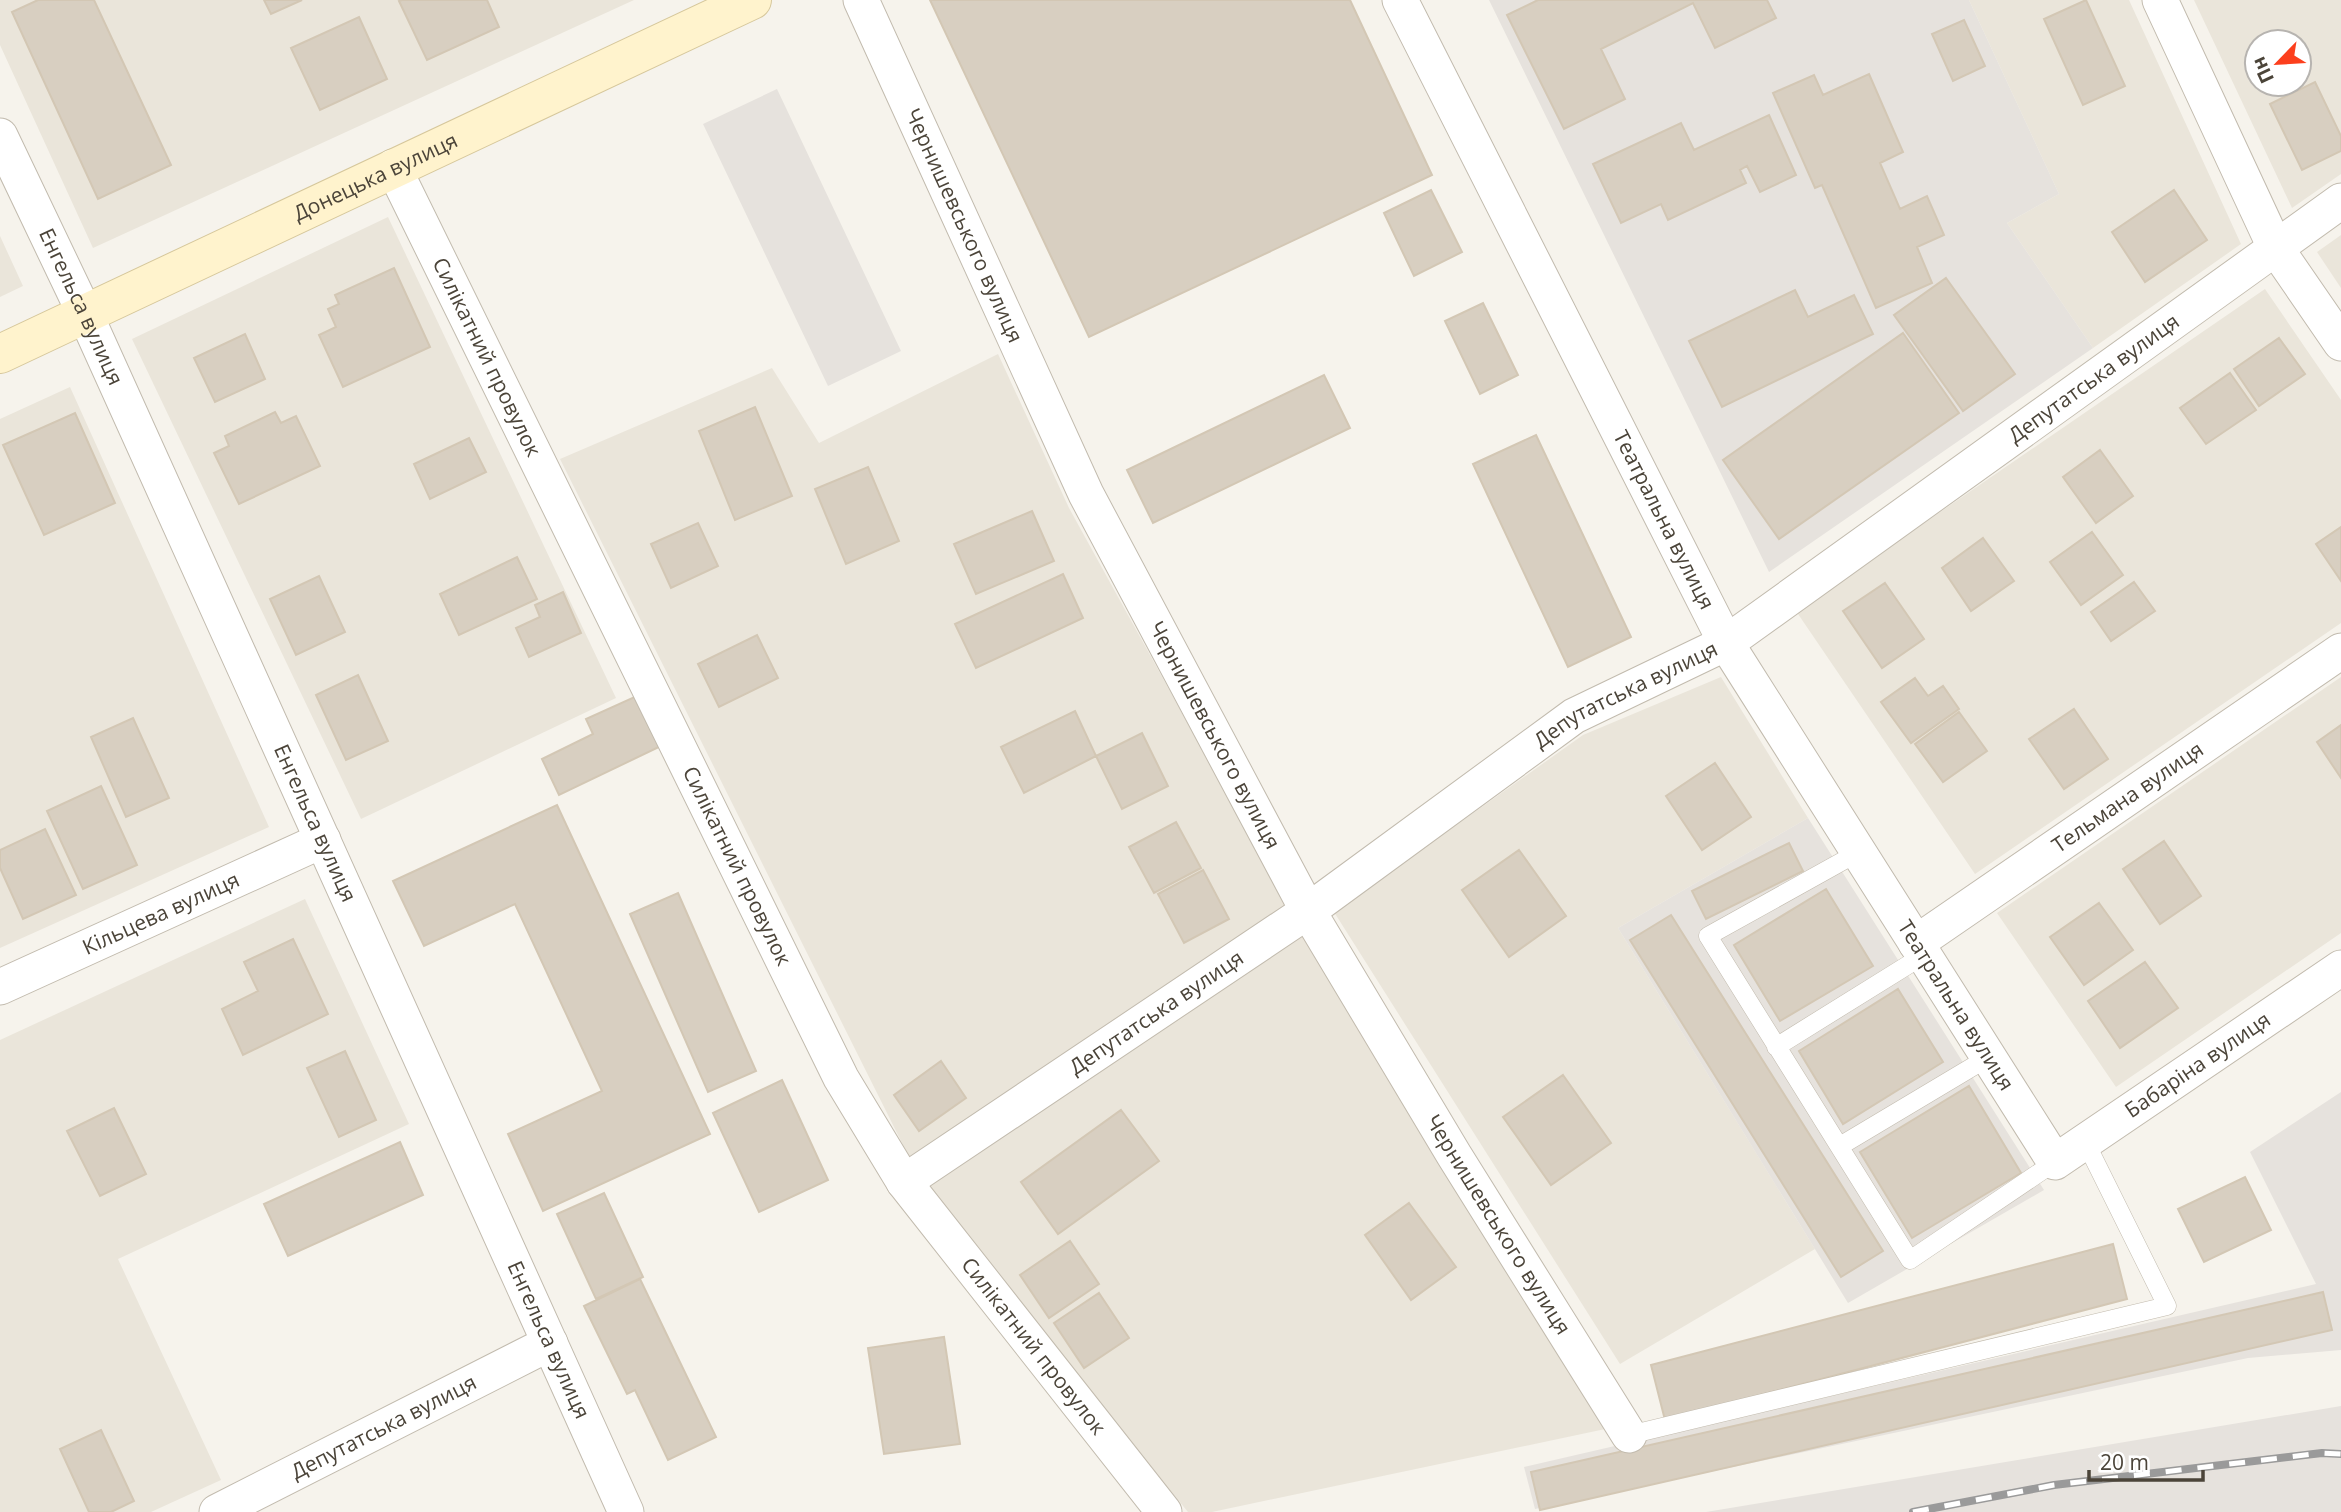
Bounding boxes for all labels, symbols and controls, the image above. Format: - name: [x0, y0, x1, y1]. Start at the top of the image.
- north arrow: [2243, 28, 2313, 98]
- text: Пн: [2245, 53, 2280, 88]
- street label: Чернишевського вулиця: [899, 104, 1030, 347]
- street label: Донецька вулиця: [288, 126, 462, 227]
- street label: Енгельса вулиця: [33, 223, 130, 389]
- street label: Силікатний провулок: [427, 253, 548, 461]
- street label: Депутатська вулиця: [2002, 307, 2185, 449]
- street label: Театральна вулиця: [1607, 425, 1722, 614]
- street label: Чернишевського вулиця: [1143, 616, 1287, 853]
- street label: Депутатська вулиця: [1528, 634, 1722, 754]
- street label: Тельмана вулиця: [2046, 735, 2209, 859]
- street label: Енгельса вулиця: [268, 739, 364, 906]
- street label: Силікатний провулок: [677, 761, 799, 970]
- street label: Кільцева вулиця: [78, 865, 244, 961]
- street label: Театральна вулиця: [1892, 914, 2021, 1096]
- street label: Депутатська вулиця: [1063, 943, 1249, 1080]
- street label: Бабаріна вулиця: [2119, 1005, 2276, 1124]
- street label: Чернишевського вулиця: [1420, 1109, 1578, 1340]
- street label: Силікатний провулок: [956, 1251, 1113, 1440]
- street label: Енгельса вулиця: [501, 1256, 597, 1423]
- street label: Депутатська вулиця: [286, 1368, 481, 1485]
- scale bar: [2089, 1438, 2203, 1482]
- text: 20 m: [2100, 1448, 2149, 1476]

